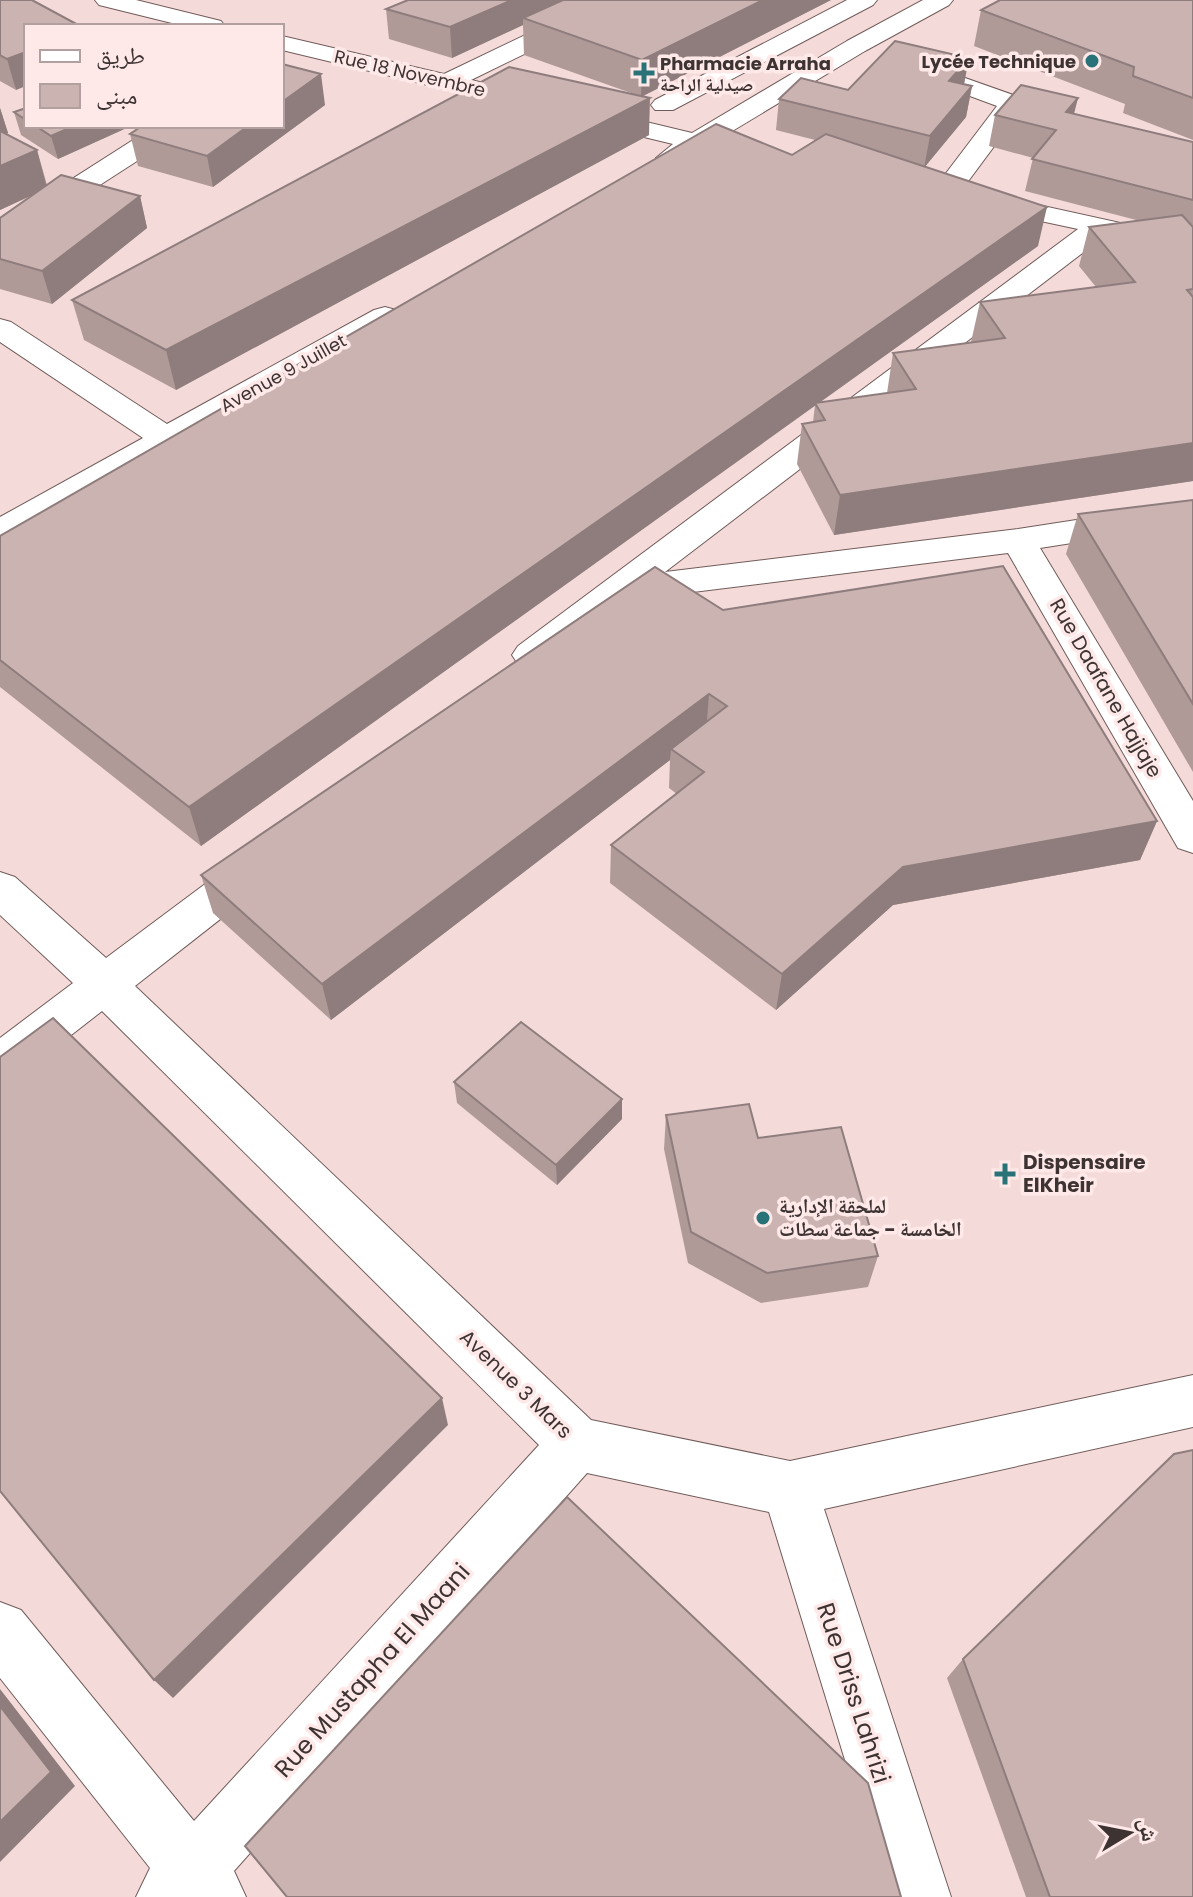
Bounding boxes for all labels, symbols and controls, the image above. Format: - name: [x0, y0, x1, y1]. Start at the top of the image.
- legend: [24, 24, 284, 128]
- text: طريق: [96, 39, 145, 72]
- street label: Rue 18 Novembre: [332, 43, 488, 103]
- place label: Lycée Technique: [922, 49, 1076, 74]
- place label: Pharmacie Arraha صيدلية الراحة: [660, 51, 831, 97]
- marker: Lycée Technique: [1083, 52, 1101, 70]
- marker: Pharmacie Arraha صيدلية الراحة: [635, 64, 653, 82]
- text: مبنى: [96, 79, 137, 112]
- street label: Avenue 9 Juillet: [215, 328, 351, 418]
- street label: Rue Daafane Hajjaje: [1043, 593, 1169, 783]
- place label: Dispensaire ElKheir: [1023, 1148, 1146, 1199]
- marker: Dispensaire ElKheir: [994, 1163, 1016, 1185]
- place label: لملحقة الإدارية الخامسة - جماعة سطات: [779, 1192, 962, 1243]
- marker: لملحقة الإدارية الخامسة - جماعة سطات: [754, 1209, 772, 1227]
- street label: Avenue 3 Mars: [454, 1323, 578, 1445]
- street label: Rue Mustapha El Maani: [267, 1556, 477, 1784]
- street label: Rue Driss Lahrizi: [809, 1598, 899, 1788]
- north arrow: [1089, 1793, 1169, 1873]
- text: ش: [1131, 1815, 1165, 1844]

